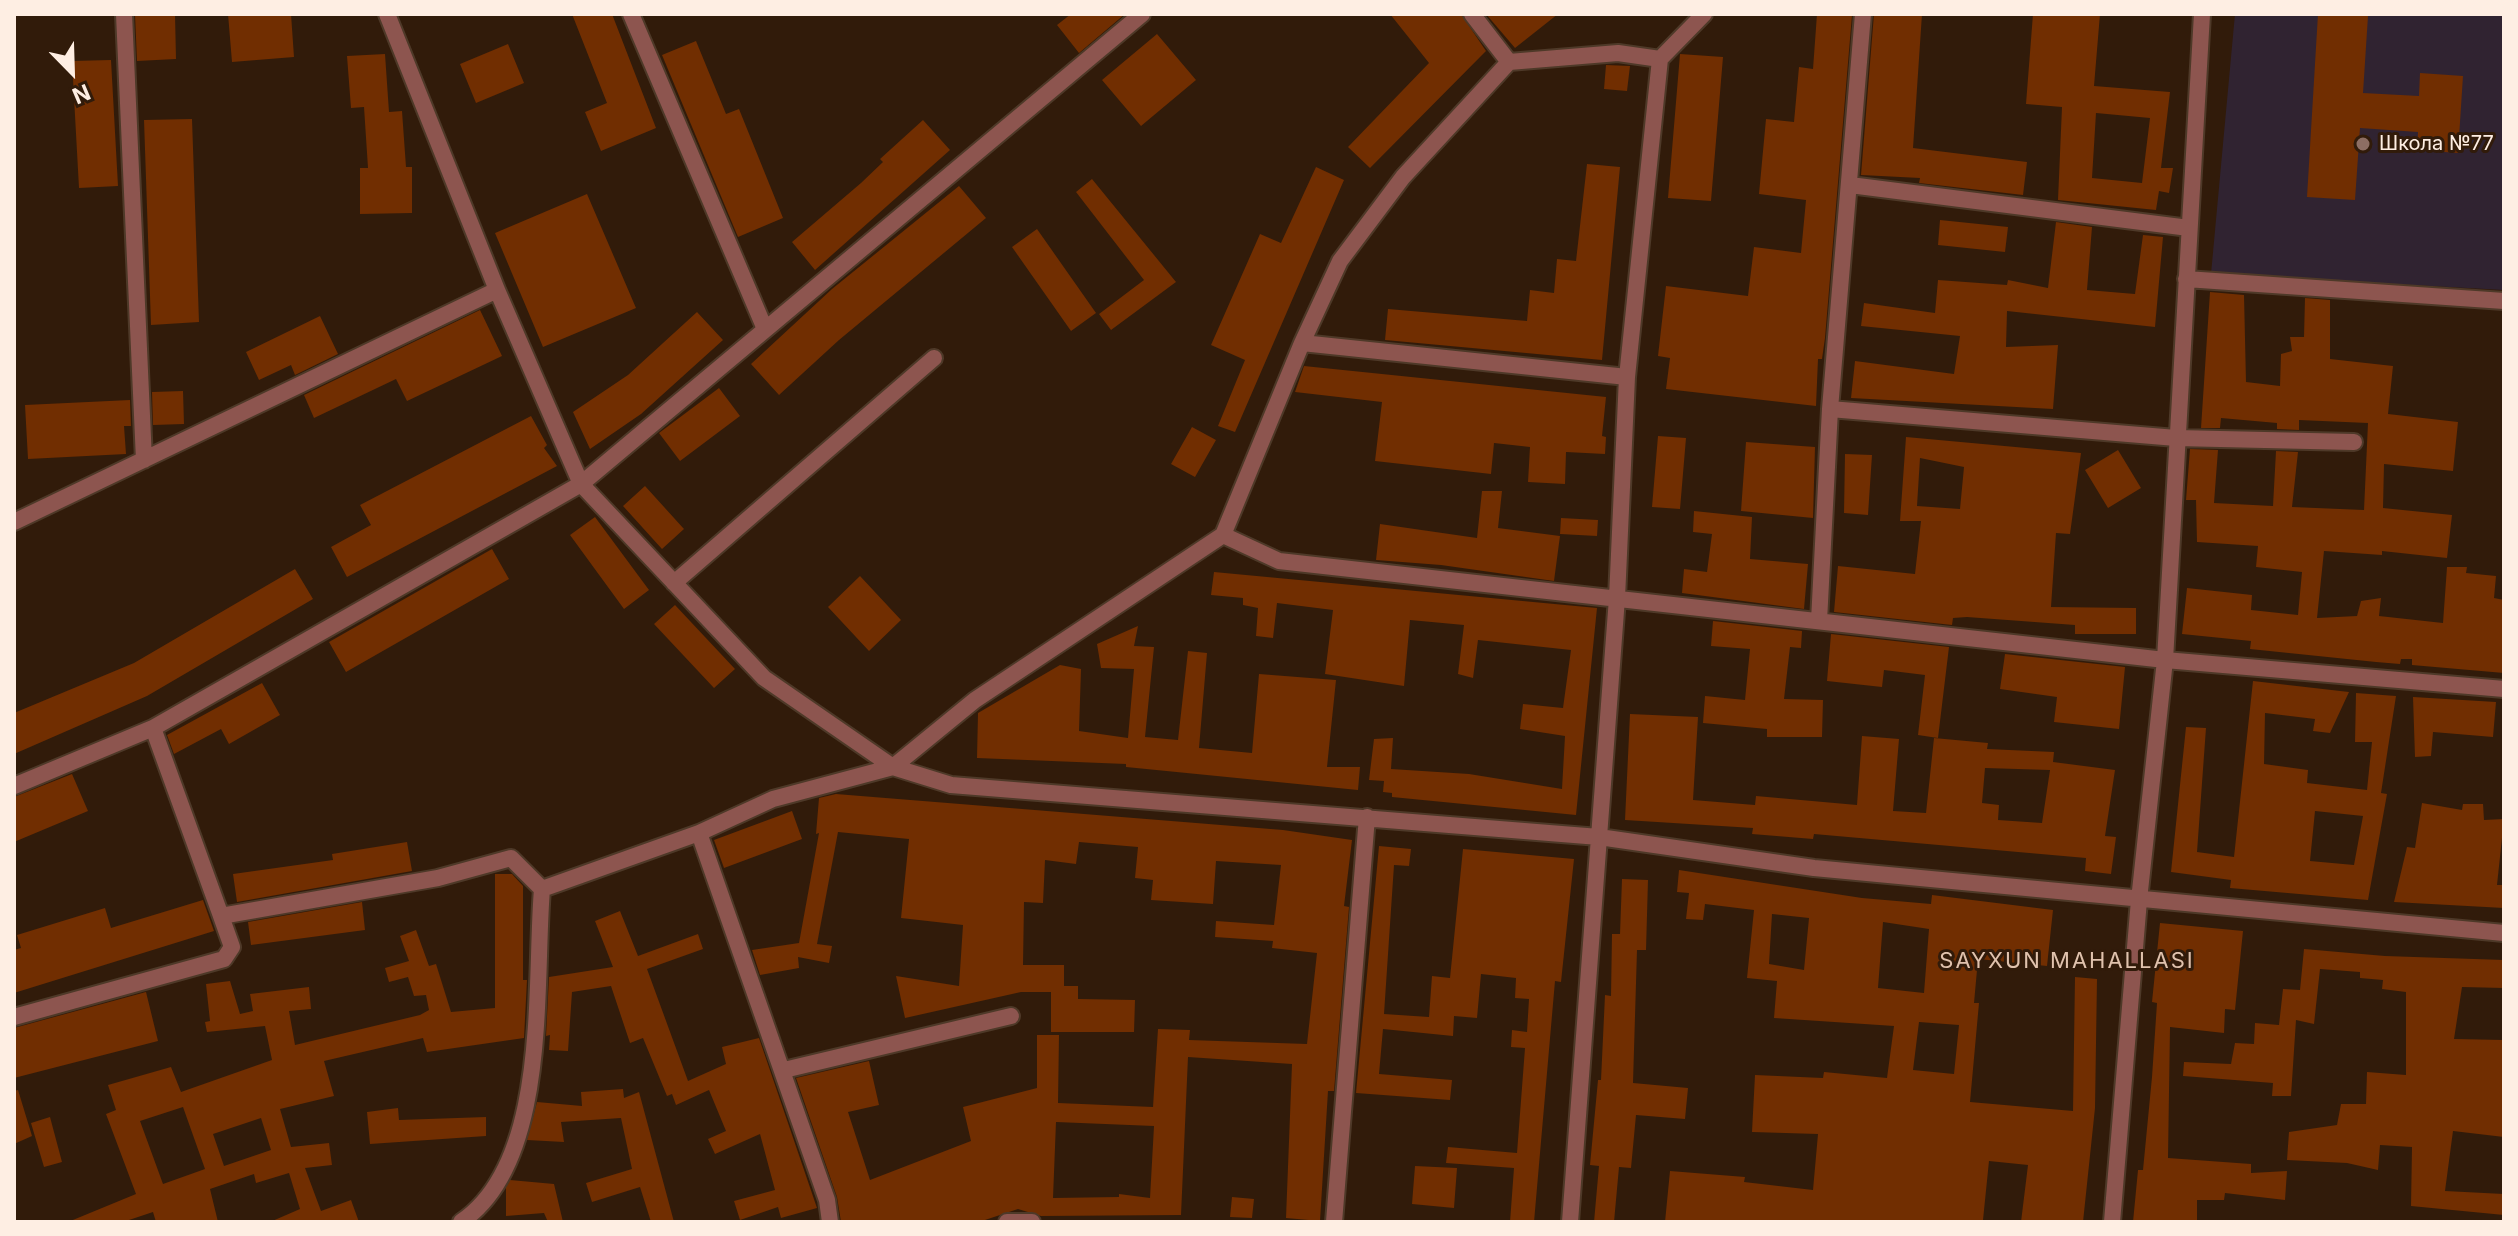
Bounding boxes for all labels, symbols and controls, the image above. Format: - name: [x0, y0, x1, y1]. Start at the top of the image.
- north arrow: [32, 32, 112, 112]
- text: N: [69, 79, 94, 109]
- place label: Школа №77: [2379, 132, 2494, 156]
- marker: Школа №77: [2354, 135, 2372, 153]
- district label: SAYXUN MAHALLASI: [1939, 948, 2195, 974]

